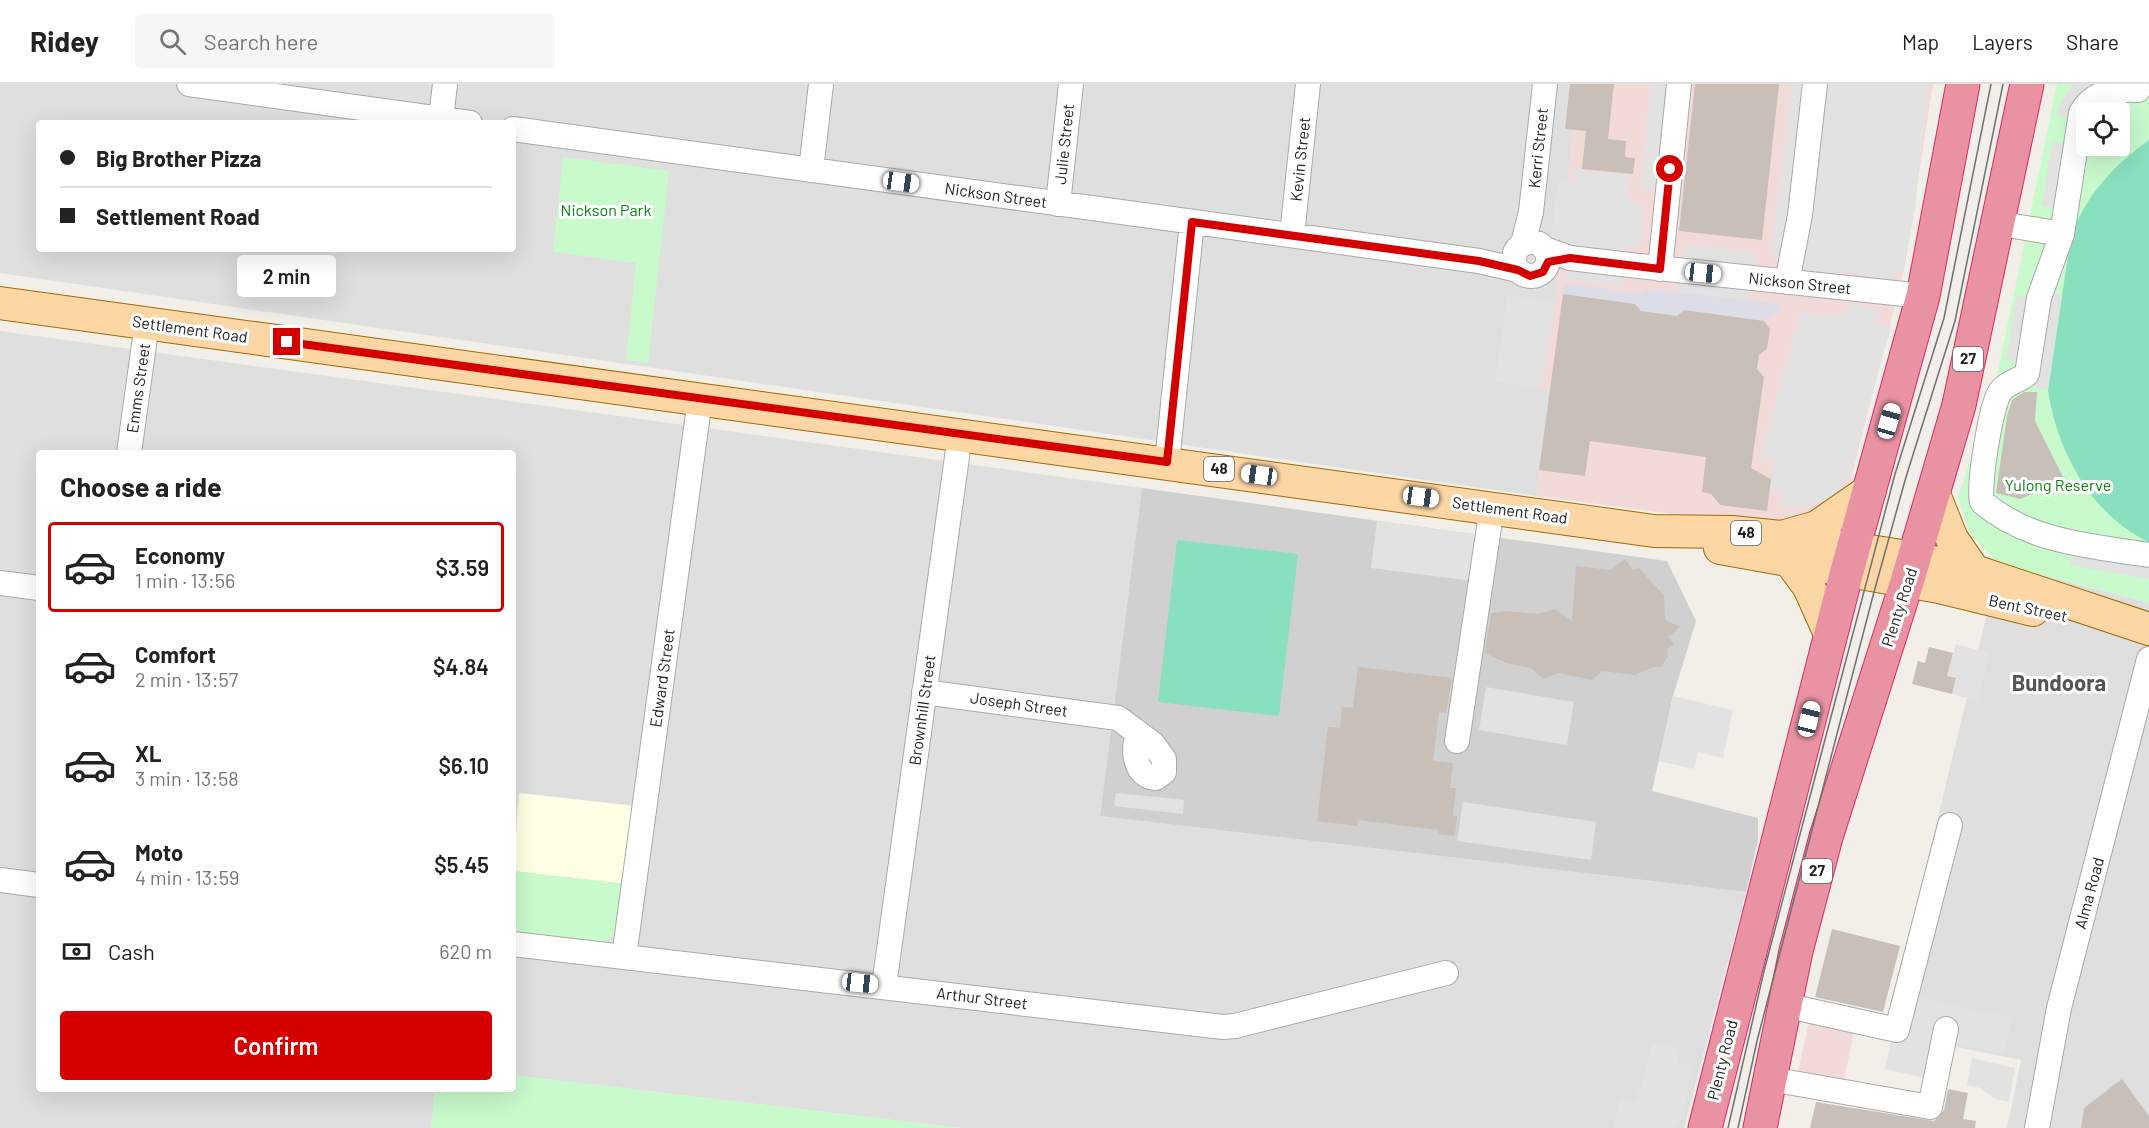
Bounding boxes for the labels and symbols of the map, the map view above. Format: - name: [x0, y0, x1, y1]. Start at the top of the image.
- street label: Julie Street: [1050, 103, 1077, 185]
- street label: Kerri Street: [1524, 107, 1551, 189]
- street label: Kevin Street: [1286, 116, 1313, 202]
- route start: [1656, 155, 1683, 182]
- car: [882, 171, 920, 193]
- street label: Nickson Street: [944, 178, 1048, 211]
- park label: Nickson Park: [561, 200, 651, 219]
- callout: 2 min: [238, 255, 336, 297]
- car: [1684, 262, 1722, 284]
- street label: Nickson Street: [1748, 268, 1852, 297]
- street label: Settlement Road: [131, 311, 249, 346]
- route end: [273, 328, 300, 355]
- street label: Emms Street: [122, 342, 153, 434]
- road number: 27: [1953, 347, 1983, 371]
- car: [1875, 401, 1903, 441]
- road number: 48: [1204, 457, 1234, 481]
- car: [1240, 464, 1278, 486]
- park label: Yulong Reserve: [2005, 475, 2111, 494]
- car: [1402, 486, 1440, 508]
- street label: Settlement Road: [1451, 492, 1569, 527]
- road number: 48: [1731, 521, 1761, 545]
- street label: Plenty Road: [1877, 565, 1920, 649]
- street label: Bent Street: [1987, 590, 2069, 625]
- street label: Edward Street: [645, 627, 678, 728]
- street label: Brownhill Street: [904, 654, 939, 766]
- district label: Bundoora: [2012, 669, 2106, 695]
- street label: Joseph Street: [969, 687, 1069, 720]
- car: [1796, 699, 1822, 739]
- street label: Alma Road: [2070, 855, 2107, 931]
- road number: 27: [1802, 859, 1832, 883]
- car: [841, 972, 879, 994]
- street label: Arthur Street: [935, 982, 1029, 1013]
- street label: Plenty Road: [1702, 1018, 1741, 1102]

